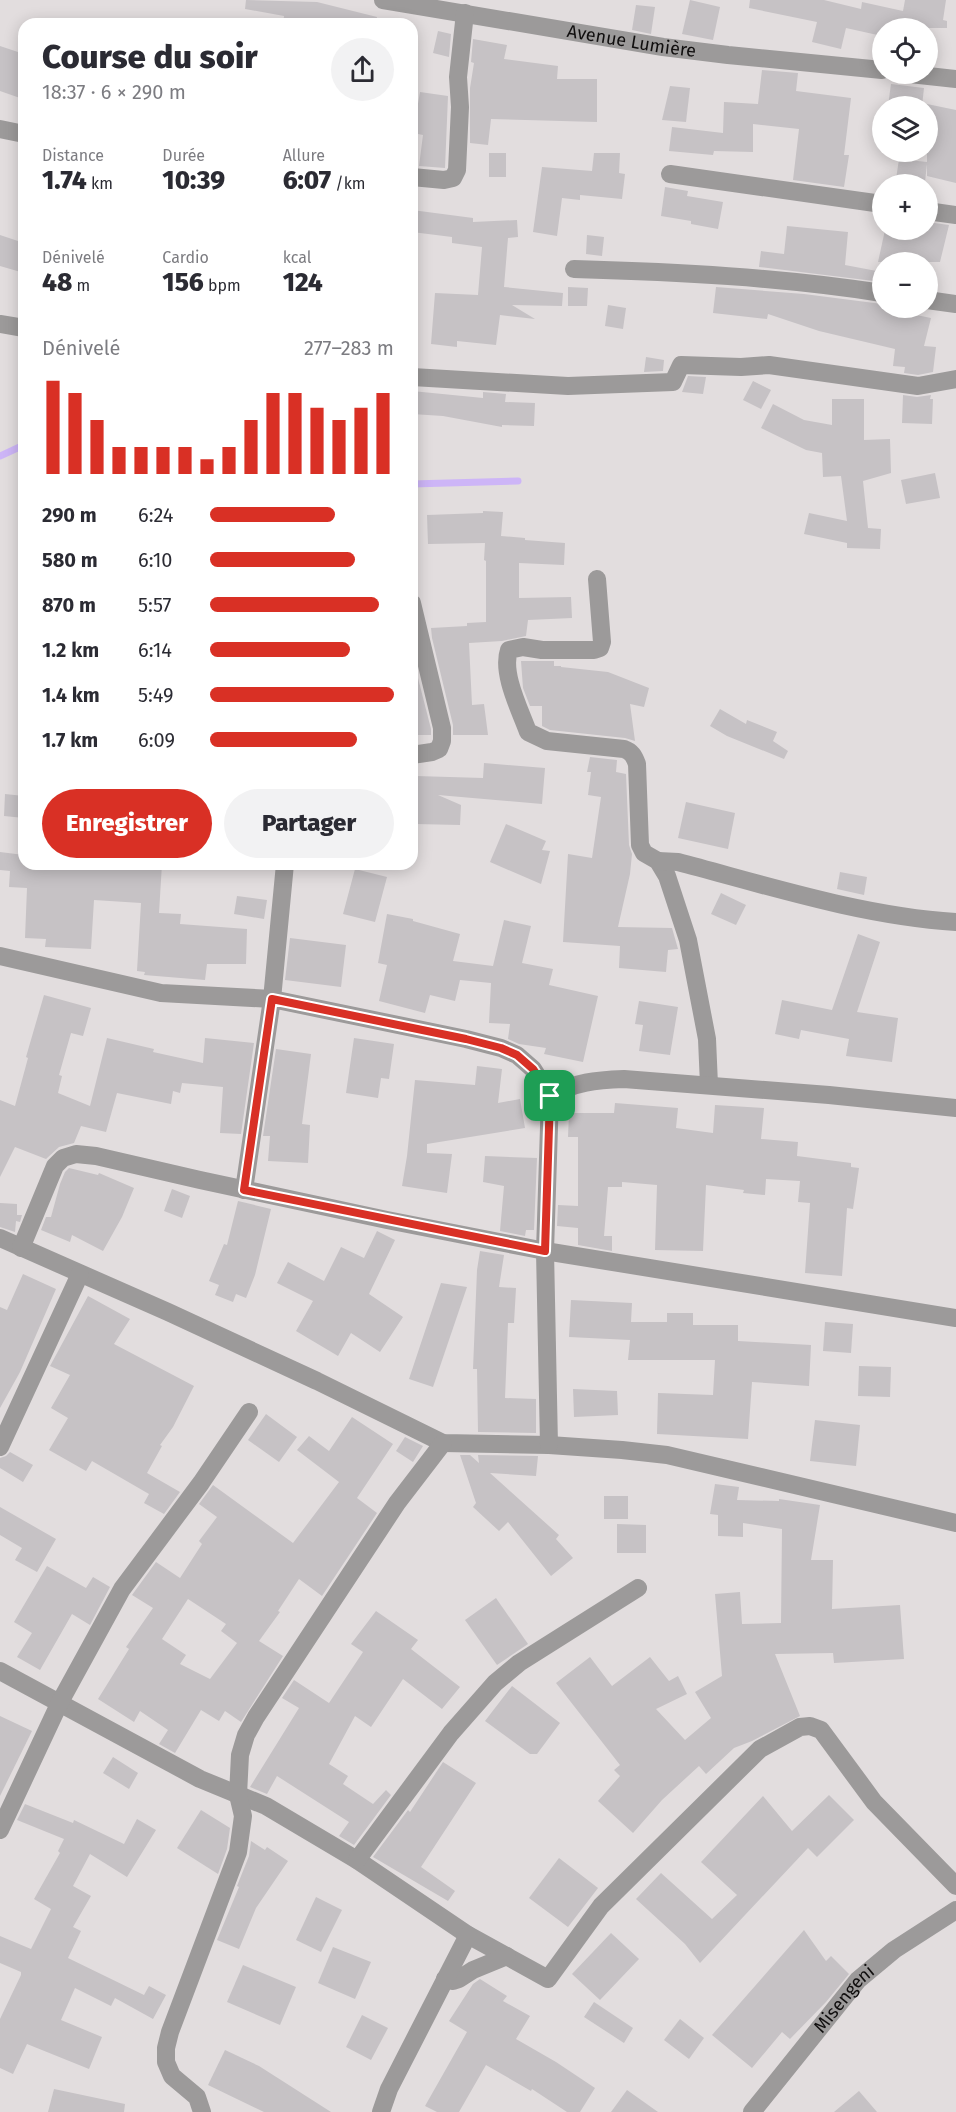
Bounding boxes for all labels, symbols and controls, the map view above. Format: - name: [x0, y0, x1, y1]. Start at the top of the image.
- map controls: [872, 18, 938, 318]
- button: locate: [872, 18, 938, 84]
- street label: Avenue Lumière: [565, 20, 697, 62]
- text: Course du soir: [42, 37, 258, 77]
- button: share: [331, 38, 394, 101]
- text: 18:37 · 6 × 290 m: [42, 80, 186, 104]
- button: layers: [872, 96, 938, 162]
- text: Distance: [42, 146, 104, 165]
- text: Durée: [162, 146, 205, 165]
- text: Allure: [283, 146, 325, 165]
- text: 1.74: [42, 165, 87, 196]
- text: 10:39: [162, 165, 225, 196]
- text: 6:07: [283, 165, 331, 196]
- text: km: [87, 174, 113, 193]
- text: /km: [331, 174, 366, 193]
- button: +: [872, 174, 938, 240]
- text: Dénivelé: [42, 248, 105, 267]
- text: Cardio: [162, 248, 209, 267]
- text: kcal: [283, 248, 311, 267]
- button: −: [872, 252, 938, 318]
- text: 48: [42, 267, 72, 298]
- text: 156: [162, 267, 204, 298]
- text: 124: [283, 267, 323, 298]
- text: m: [72, 276, 90, 295]
- text: bpm: [204, 276, 241, 295]
- text: Dénivelé: [42, 336, 120, 360]
- text: 277–283 m: [304, 336, 394, 360]
- text: 290 m: [42, 503, 97, 527]
- text: 6:24: [138, 503, 173, 527]
- text: 580 m: [42, 548, 98, 572]
- text: 6:10: [138, 548, 172, 572]
- text: 870 m: [42, 593, 96, 617]
- text: 5:57: [138, 593, 171, 617]
- text: 1.2 km: [42, 638, 99, 662]
- text: 6:14: [138, 638, 172, 662]
- text: 1.4 km: [42, 683, 100, 707]
- text: 5:49: [138, 683, 173, 707]
- text: 1.7 km: [42, 728, 98, 752]
- text: 6:09: [138, 728, 175, 752]
- button: Enregistrer: [42, 789, 212, 858]
- button: Partager: [224, 789, 394, 858]
- pin: [524, 1070, 575, 1121]
- icon: arrive: [533, 1079, 566, 1112]
- street label: Misengeni: [809, 1960, 879, 2037]

